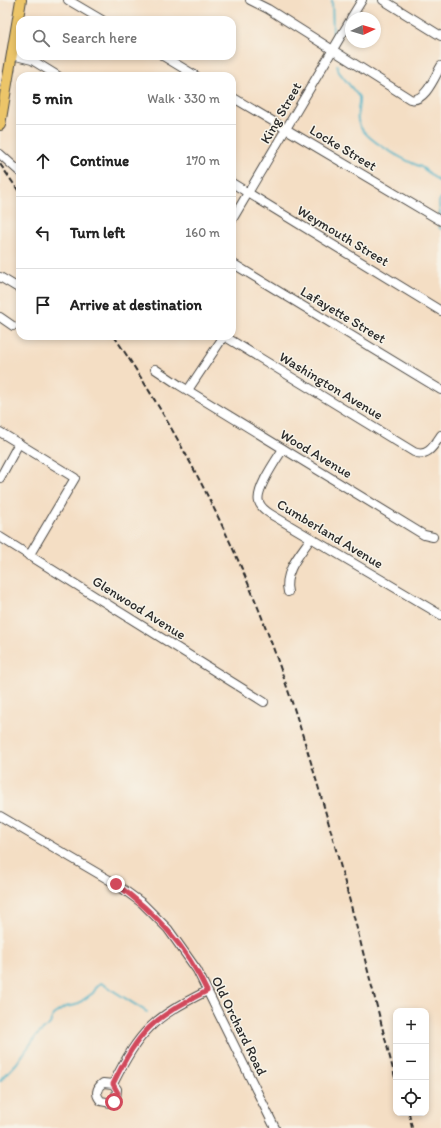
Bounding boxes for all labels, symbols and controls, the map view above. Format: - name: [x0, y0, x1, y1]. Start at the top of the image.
- north arrow: [345, 12, 381, 48]
- search box: [16, 16, 236, 60]
- icon: search: [30, 27, 52, 49]
- text: Search here: [62, 29, 137, 47]
- street label: King Street: [257, 79, 305, 147]
- text: 5 min: [32, 88, 72, 108]
- text: Walk · 330 m: [147, 91, 220, 106]
- street label: Locke Street: [306, 121, 380, 175]
- icon: ahead: [32, 150, 54, 172]
- text: Continue: [70, 152, 129, 170]
- text: 170 m: [186, 153, 220, 168]
- street label: Weymouth Street: [294, 202, 392, 270]
- icon: left: [32, 222, 54, 244]
- text: Turn left: [70, 224, 125, 242]
- text: 160 m: [185, 225, 220, 240]
- street label: Lafayette Street: [297, 283, 389, 347]
- icon: arrive: [32, 294, 54, 316]
- text: Arrive at destination: [70, 296, 202, 314]
- street label: Washington Avenue: [276, 348, 386, 424]
- street label: Wood Avenue: [277, 426, 355, 482]
- street label: Cumberland Avenue: [274, 496, 386, 573]
- street label: Glenwood Avenue: [89, 572, 189, 644]
- route end: [107, 875, 125, 893]
- street label: Old Orchard Road: [208, 974, 271, 1079]
- map controls: [393, 1008, 429, 1116]
- button: +: [393, 1008, 429, 1044]
- button: −: [393, 1044, 429, 1080]
- button: locate: [393, 1080, 429, 1116]
- route start: [105, 1093, 123, 1111]

